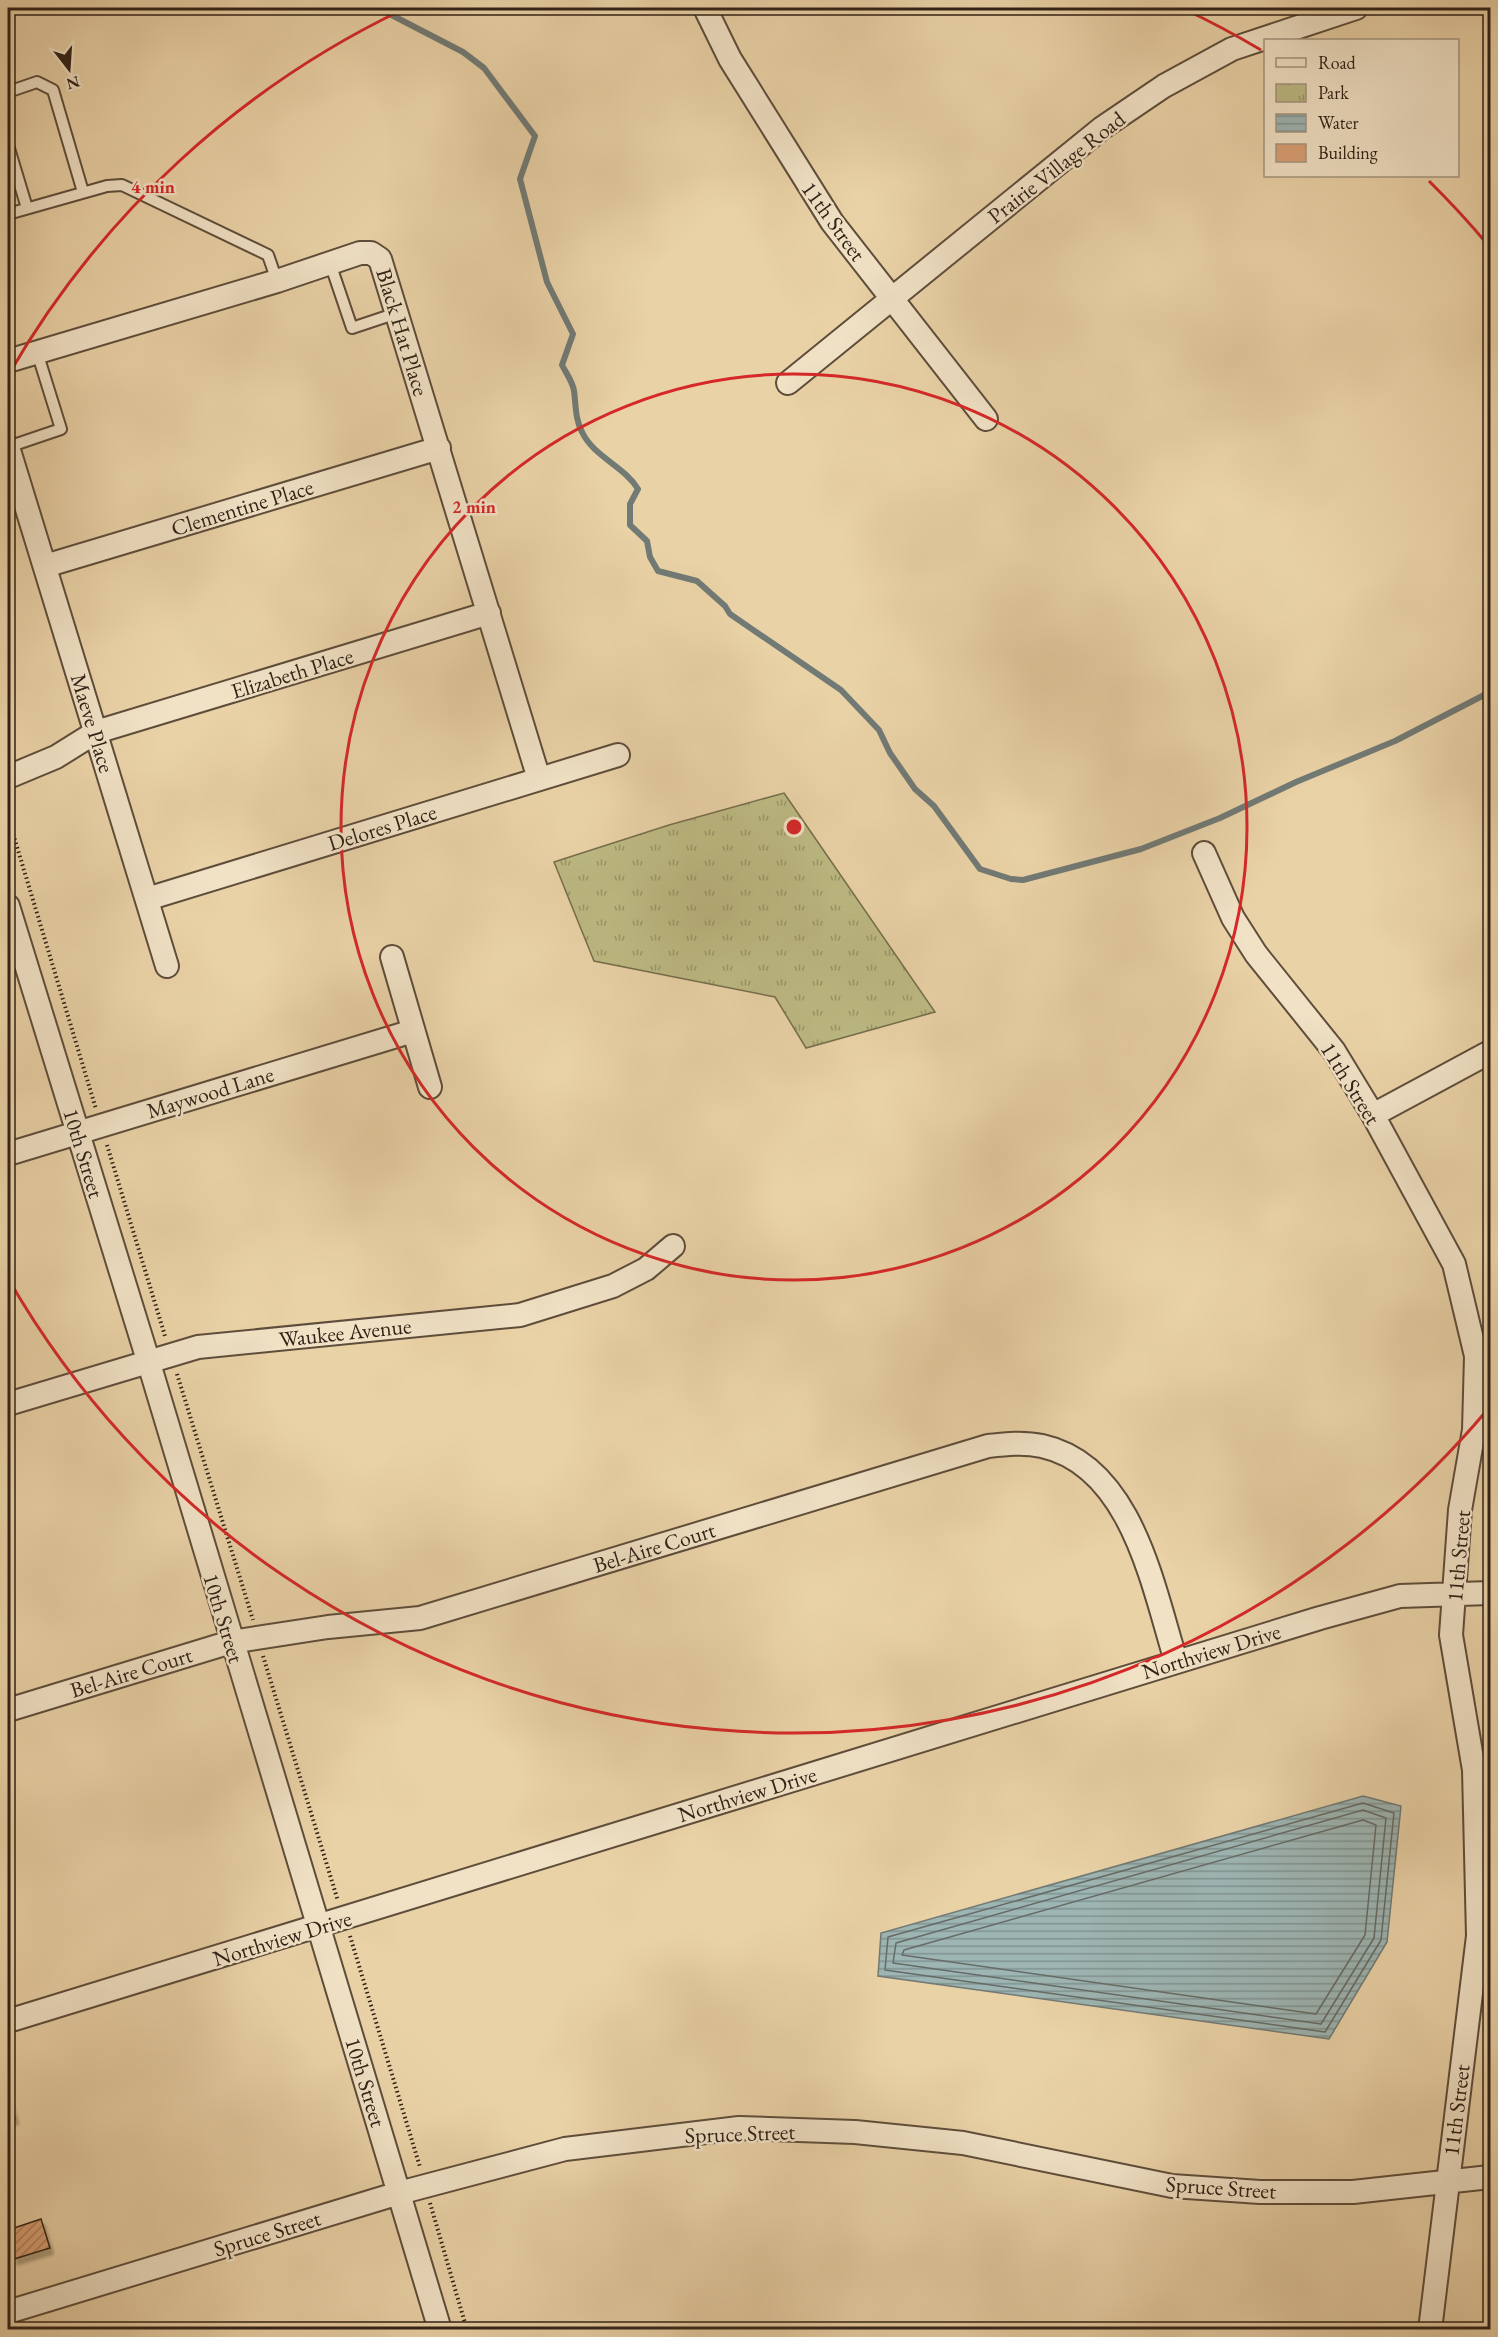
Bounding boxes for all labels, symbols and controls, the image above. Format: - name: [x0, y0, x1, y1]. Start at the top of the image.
- north arrow: [39, 39, 99, 99]
- legend: [1264, 39, 1459, 177]
- text: Road: [1318, 51, 1357, 74]
- text: N: [64, 71, 83, 95]
- text: Park: [1318, 81, 1349, 104]
- street label: Prairie Village Road: [982, 104, 1132, 230]
- text: Water: [1318, 111, 1359, 134]
- text: Building: [1318, 141, 1378, 164]
- text: 4 min: [131, 175, 175, 198]
- street label: 11th Street: [795, 176, 872, 267]
- street label: Black Hat Place: [369, 265, 436, 400]
- street label: Clementine Place: [168, 472, 317, 543]
- text: 2 min: [452, 495, 496, 518]
- street label: Elizabeth Place: [228, 641, 357, 706]
- street label: Maeve Place: [64, 670, 121, 777]
- street label: Delores Place: [324, 797, 440, 858]
- centre of rings: [784, 817, 804, 837]
- street label: 11th Street: [1314, 1037, 1387, 1130]
- street label: Maywood Lane: [143, 1059, 278, 1126]
- street label: 10th Street: [56, 1105, 111, 1202]
- street label: Waukee Avenue: [277, 1311, 413, 1354]
- street label: 11th Street: [1440, 1509, 1477, 1603]
- street label: Bel-Aire Court: [590, 1515, 719, 1580]
- street label: 10th Street: [196, 1570, 251, 1667]
- street label: Northview Drive: [1138, 1617, 1284, 1686]
- street label: Bel-Aire Court: [67, 1640, 196, 1705]
- street label: Northview Drive: [674, 1760, 820, 1829]
- street label: Northview Drive: [209, 1904, 355, 1973]
- street label: 10th Street: [338, 2034, 393, 2131]
- street label: 11th Street: [1436, 2063, 1477, 2158]
- street label: Spruce Street: [684, 2117, 796, 2150]
- street label: Spruce Street: [1165, 2169, 1277, 2206]
- street label: Spruce Street: [210, 2203, 324, 2263]

